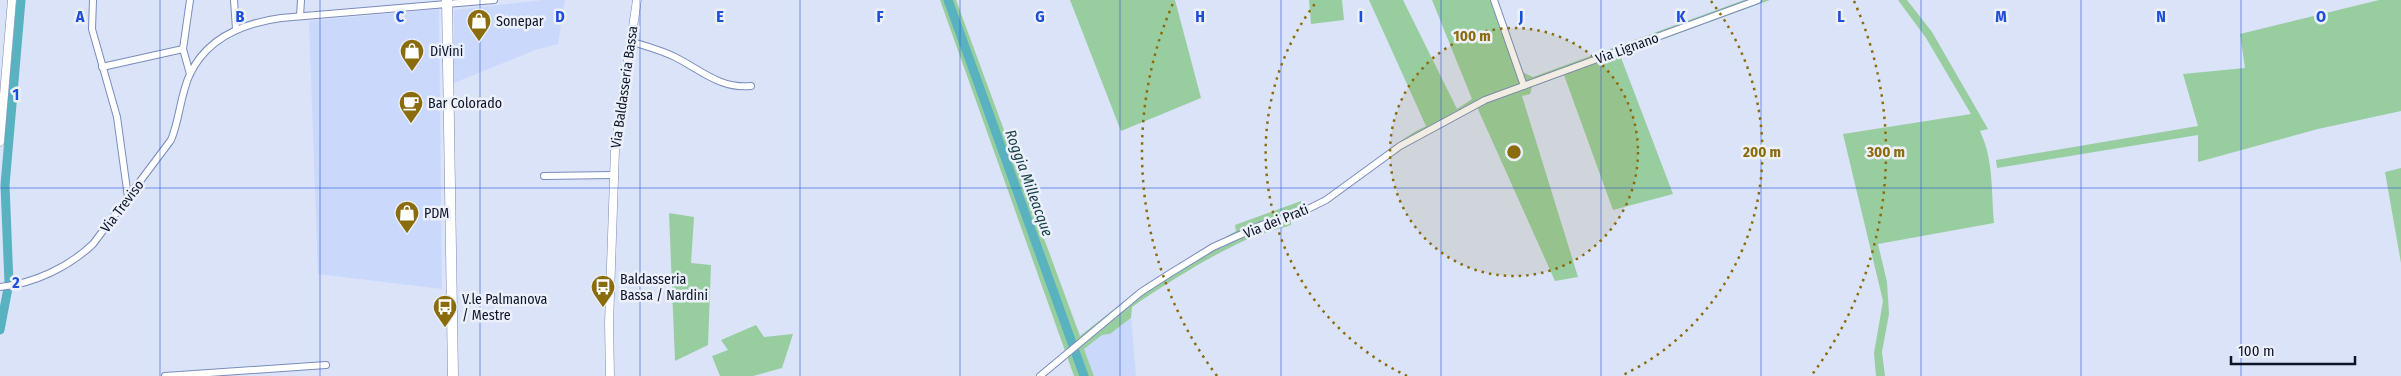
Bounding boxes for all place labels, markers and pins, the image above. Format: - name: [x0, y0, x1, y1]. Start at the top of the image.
- shop icon: Sonepar: [466, 8, 492, 42]
- place label: Sonepar: [496, 13, 544, 30]
- shop icon: DiVini: [399, 38, 425, 72]
- place label: DiVini: [430, 43, 463, 60]
- cafe icon: Bar Colorado: [398, 90, 424, 124]
- place label: Bar Colorado: [428, 95, 502, 112]
- centre of rings: [1505, 143, 1523, 161]
- shop icon: PDM: [394, 200, 420, 234]
- place label: PDM: [424, 205, 449, 222]
- place label: Baldasseria Bassa / Nardini: [620, 271, 708, 304]
- bus stop icon: Baldasseria Bassa / Nardini: [590, 274, 616, 308]
- place label: V.le Palmanova / Mestre: [462, 291, 548, 324]
- bus stop icon: V.le Palmanova / Mestre: [432, 294, 458, 328]

